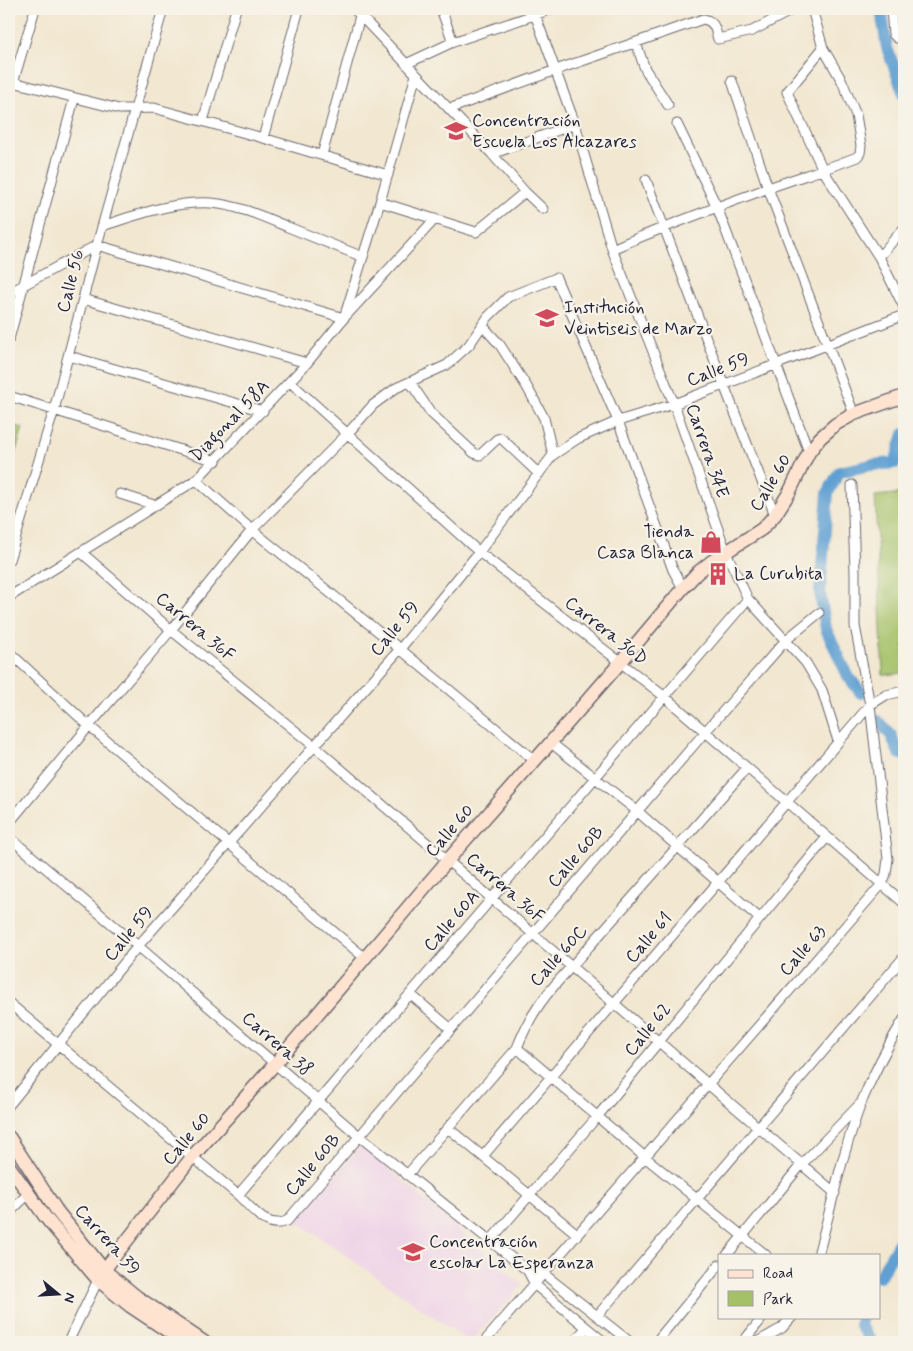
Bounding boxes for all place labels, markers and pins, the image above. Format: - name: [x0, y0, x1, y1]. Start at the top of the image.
- place label: Concentración Escuela Los Alcazares: [472, 109, 637, 154]
- school or university icon: Concentración Escuela Los Alcazares: [443, 118, 469, 144]
- place label: Institución Veintiseis de Marzo: [564, 296, 713, 341]
- school or university icon: Institución Veintiseis de Marzo: [534, 305, 560, 331]
- place label: Tienda Casa Blanca: [597, 520, 694, 565]
- shop icon: Tienda Casa Blanca: [698, 529, 724, 555]
- building icon: La Curubita: [705, 561, 731, 587]
- place label: La Curubita: [734, 562, 823, 586]
- place label: Concentración escolar La Esperanza: [429, 1230, 594, 1275]
- school or university icon: Concentración escolar La Esperanza: [400, 1239, 426, 1265]

